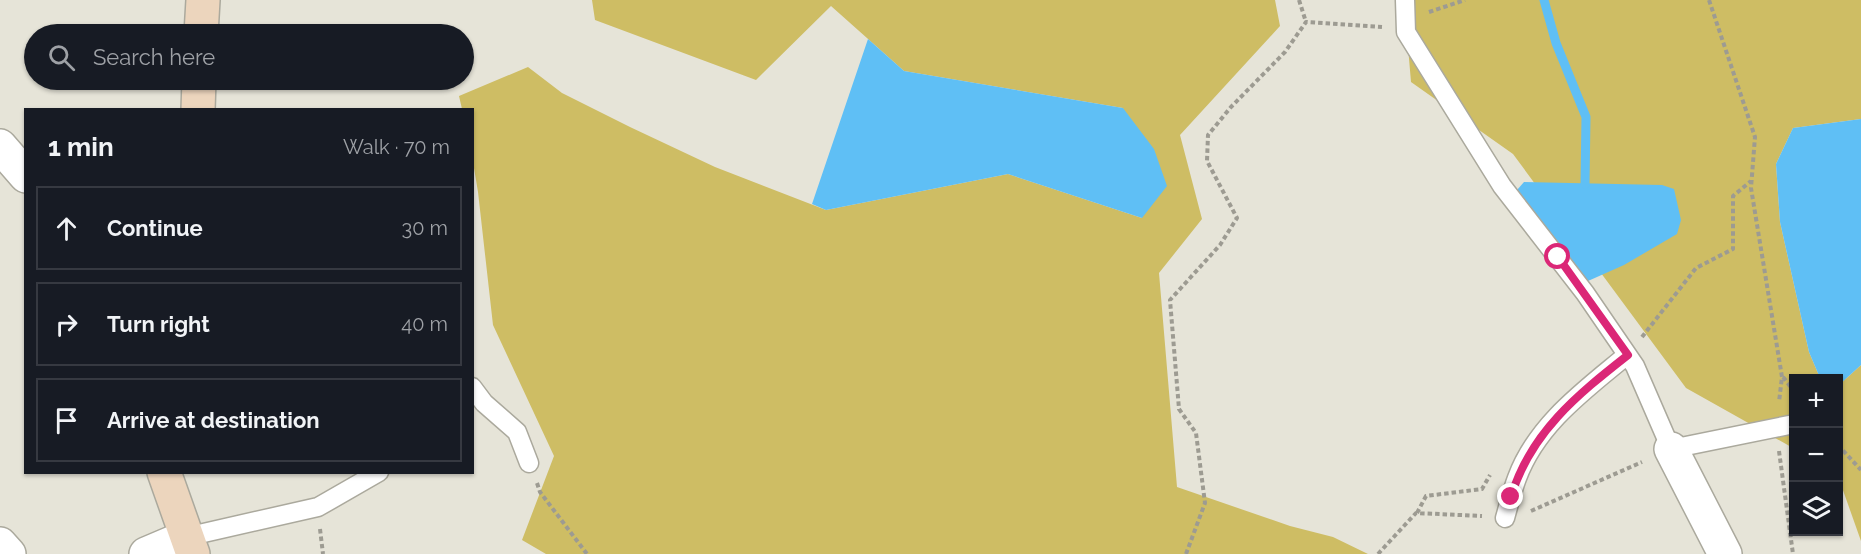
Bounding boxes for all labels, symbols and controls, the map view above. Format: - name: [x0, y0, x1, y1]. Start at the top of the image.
- search box: [24, 24, 474, 90]
- icon: search: [45, 41, 78, 74]
- text: Search here: [93, 44, 215, 70]
- text: 1 min: [48, 132, 114, 162]
- text: Walk · 70 m: [343, 135, 450, 159]
- icon: ahead: [50, 212, 83, 245]
- text: Continue: [107, 215, 203, 241]
- text: 30 m: [402, 216, 448, 240]
- route start: [1544, 243, 1570, 269]
- icon: right: [50, 308, 83, 341]
- text: Turn right: [107, 311, 210, 337]
- text: 40 m: [401, 312, 448, 336]
- map controls: [1789, 374, 1843, 536]
- button: +: [1789, 374, 1843, 428]
- icon: arrive: [50, 404, 83, 437]
- text: Arrive at destination: [107, 407, 320, 433]
- button: −: [1789, 428, 1843, 482]
- button: layers: [1789, 482, 1843, 536]
- route end: [1497, 483, 1523, 509]

